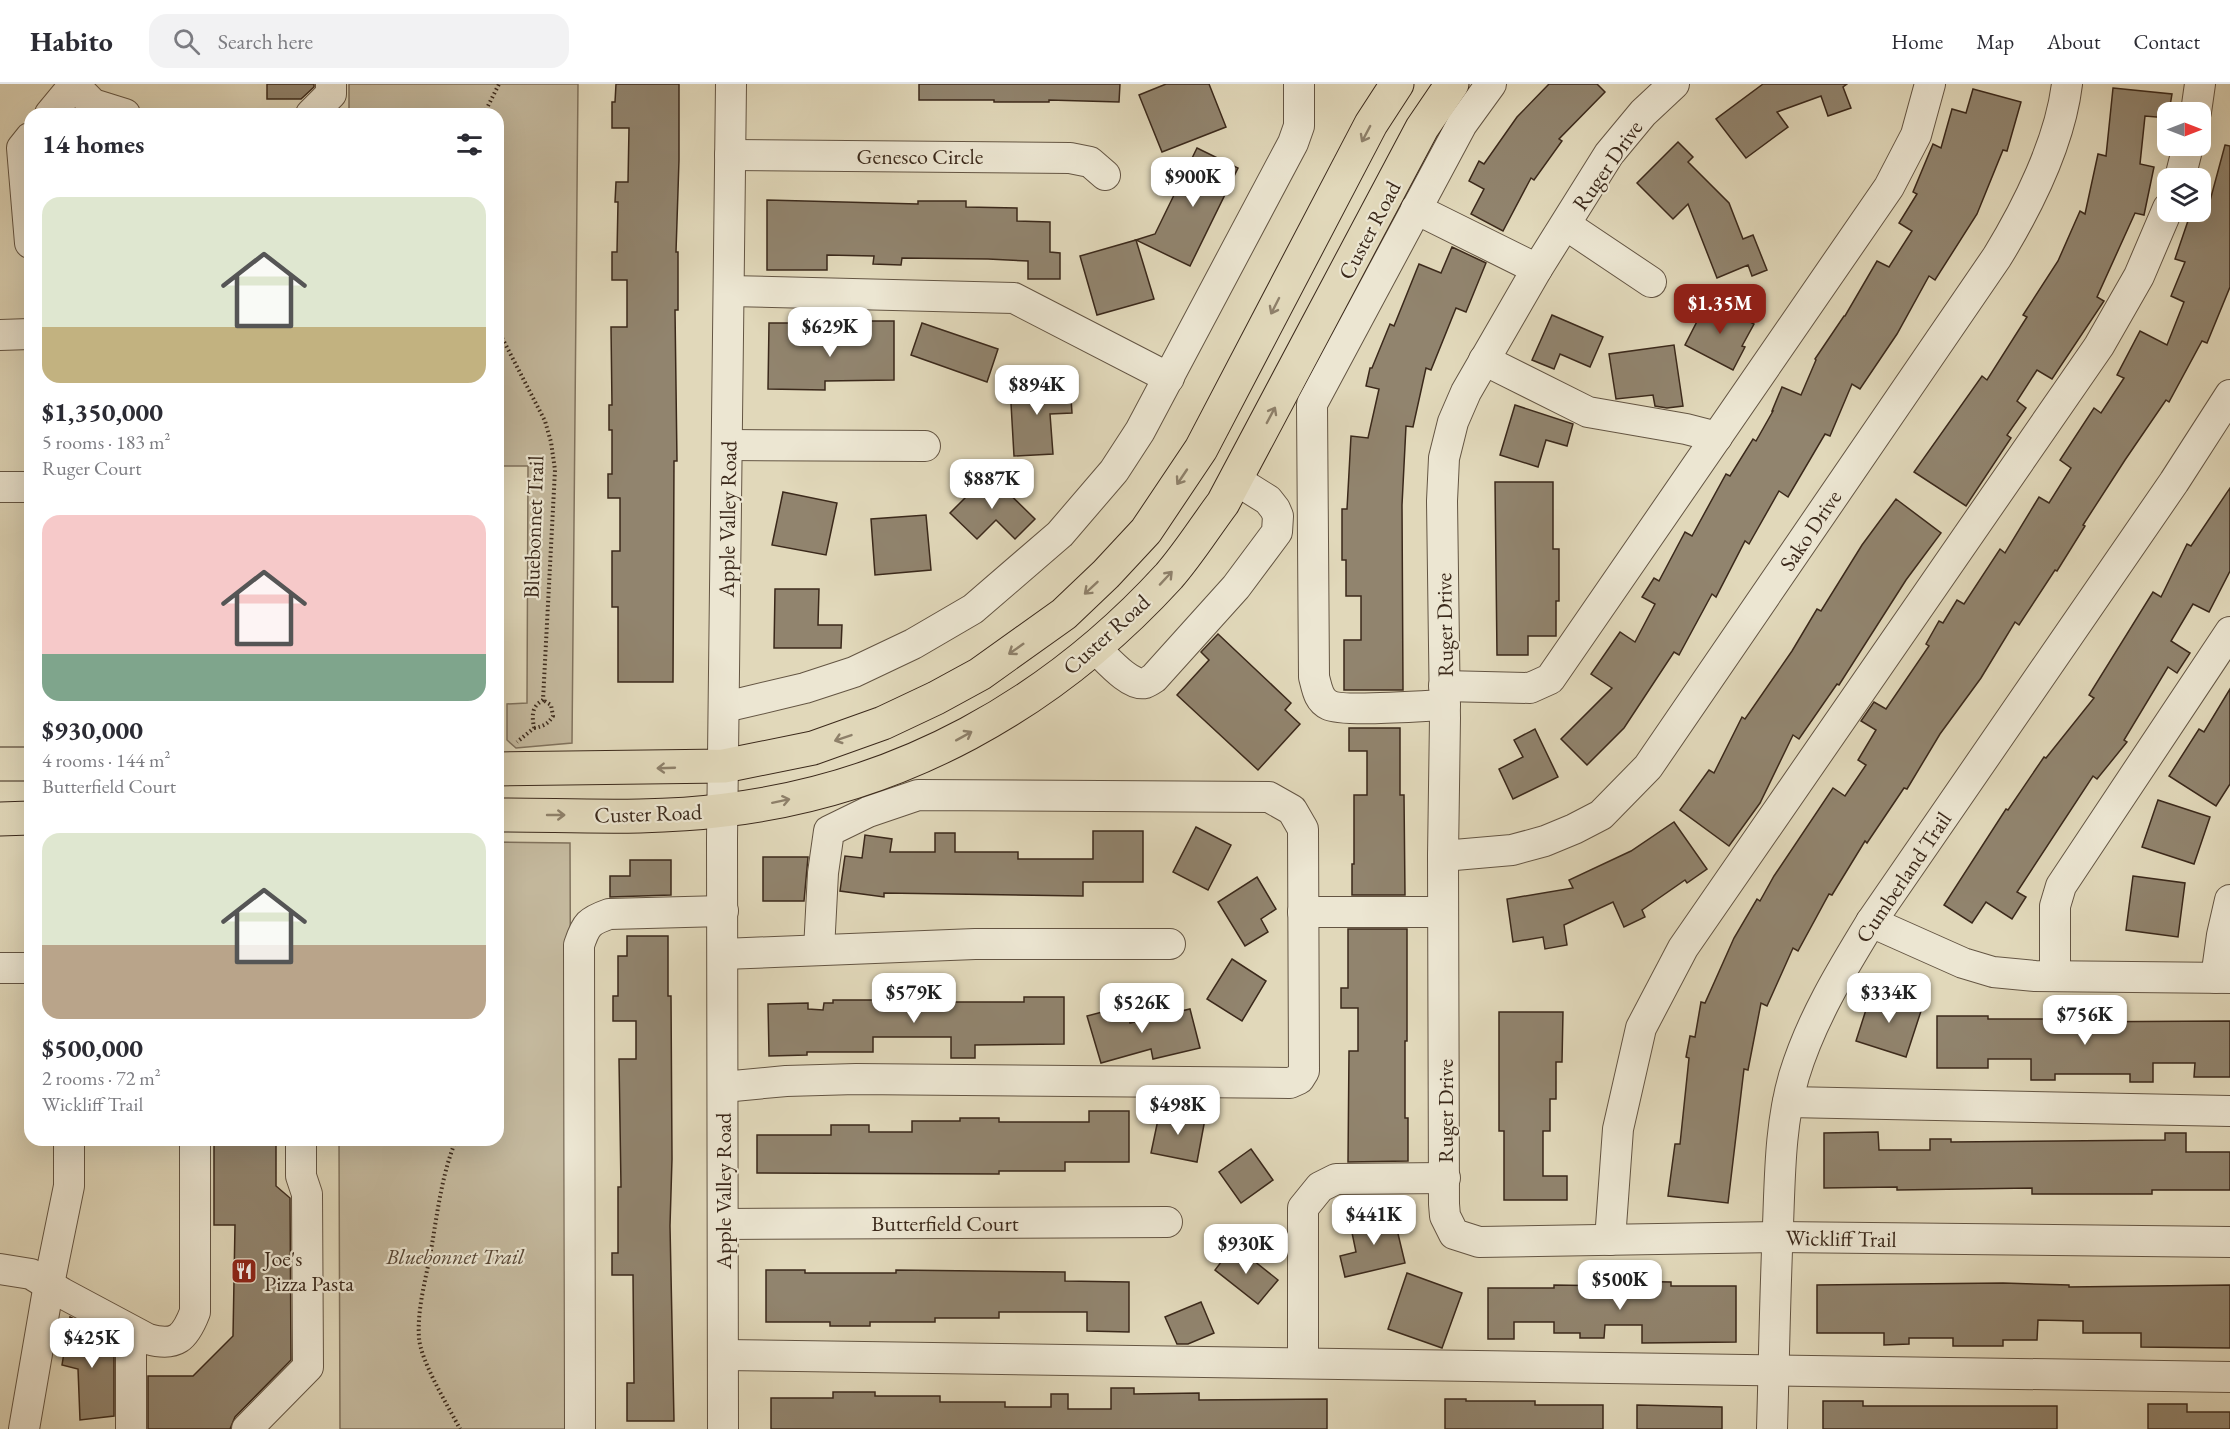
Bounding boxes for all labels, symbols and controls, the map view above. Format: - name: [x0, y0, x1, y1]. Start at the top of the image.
- search box: [149, 14, 569, 68]
- text: Habito: [30, 23, 113, 59]
- icon: search: [170, 25, 203, 58]
- text: Search here: [218, 27, 313, 56]
- text: Home: [1891, 28, 1943, 55]
- text: Map: [1976, 28, 2014, 55]
- text: About: [2047, 28, 2100, 55]
- text: Contact: [2133, 28, 2200, 55]
- north arrow: [2157, 102, 2211, 156]
- map controls: [2157, 102, 2211, 222]
- street label: Ruger Drive: [1566, 114, 1649, 216]
- one-way arrow: [1359, 124, 1371, 142]
- text: 14 homes: [42, 127, 144, 161]
- icon: filters: [453, 128, 486, 161]
- street label: Genesco Circle: [857, 142, 984, 171]
- pin: $900K: [1151, 157, 1235, 208]
- text: $900K: [1165, 163, 1221, 189]
- button: layers: [2157, 168, 2211, 222]
- street label: Custer Road: [1331, 175, 1408, 285]
- icon: home: [210, 236, 318, 344]
- pin: $1.35M: [1671, 284, 1769, 335]
- text: $1.35M: [1688, 290, 1752, 316]
- one-way arrow: [1269, 297, 1280, 315]
- pin: $629K: [788, 307, 872, 358]
- text: $629K: [802, 313, 858, 339]
- pin: $894K: [995, 365, 1079, 416]
- text: $894K: [1009, 371, 1065, 397]
- text: $1,350,000: [42, 395, 163, 429]
- one-way arrow: [1266, 406, 1277, 424]
- text: 5 rooms · 183 m²: [42, 429, 170, 455]
- street label: Apple Valley Road: [712, 440, 743, 599]
- text: Ruger Court: [42, 455, 142, 481]
- street label: Bluebonnet Trail: [517, 455, 550, 599]
- pin: $887K: [950, 459, 1034, 510]
- text: $887K: [964, 465, 1020, 491]
- one-way arrow: [1176, 469, 1188, 485]
- street label: Sako Drive: [1773, 484, 1848, 576]
- icon: home: [210, 554, 318, 662]
- one-way arrow: [1159, 571, 1173, 586]
- street label: Ruger Drive: [1429, 572, 1460, 677]
- one-way arrow: [1084, 581, 1099, 595]
- street label: Custer Road: [1057, 587, 1157, 681]
- one-way arrow: [1009, 643, 1025, 655]
- text: $930,000: [42, 713, 143, 747]
- one-way arrow: [955, 730, 972, 742]
- one-way arrow: [835, 733, 853, 744]
- text: 4 rooms · 144 m²: [42, 747, 170, 773]
- one-way arrow: [656, 762, 676, 774]
- text: Butterfield Court: [42, 773, 176, 799]
- one-way arrow: [771, 794, 790, 806]
- street label: Custer Road: [594, 797, 703, 830]
- street label: Cumberland Trail: [1849, 806, 1958, 948]
- one-way arrow: [546, 809, 566, 821]
- icon: home: [210, 872, 318, 980]
- pin: $579K: [872, 973, 956, 1024]
- pin: $334K: [1847, 973, 1931, 1024]
- text: $579K: [886, 979, 942, 1005]
- text: $334K: [1861, 979, 1917, 1005]
- pin: $526K: [1100, 983, 1184, 1034]
- text: $526K: [1114, 989, 1170, 1015]
- pin: $756K: [2043, 995, 2127, 1046]
- text: $756K: [2057, 1001, 2113, 1027]
- text: $500,000: [42, 1031, 143, 1065]
- street label: Ruger Drive: [1431, 1058, 1460, 1163]
- text: 2 rooms · 72 m²: [42, 1065, 161, 1091]
- pin: $498K: [1136, 1085, 1220, 1136]
- text: Wickliff Trail: [42, 1091, 143, 1117]
- text: $498K: [1150, 1091, 1206, 1117]
- street label: Apple Valley Road: [709, 1112, 738, 1270]
- pin: $441K: [1332, 1195, 1416, 1246]
- text: $441K: [1346, 1201, 1402, 1227]
- street label: Butterfield Court: [871, 1209, 1019, 1238]
- street label: Wickliff Trail: [1785, 1223, 1897, 1254]
- pin: $930K: [1204, 1224, 1288, 1275]
- text: $930K: [1218, 1230, 1274, 1256]
- park label: Bluebonnet Trail: [385, 1242, 525, 1271]
- place label: Joe's Pizza Pasta: [262, 1244, 354, 1298]
- restaurant icon: Joe's Pizza Pasta: [229, 1256, 259, 1286]
- pin: $500K: [1578, 1260, 1662, 1311]
- text: $500K: [1592, 1266, 1648, 1292]
- pin: $425K: [50, 1318, 134, 1369]
- text: $425K: [64, 1324, 120, 1350]

